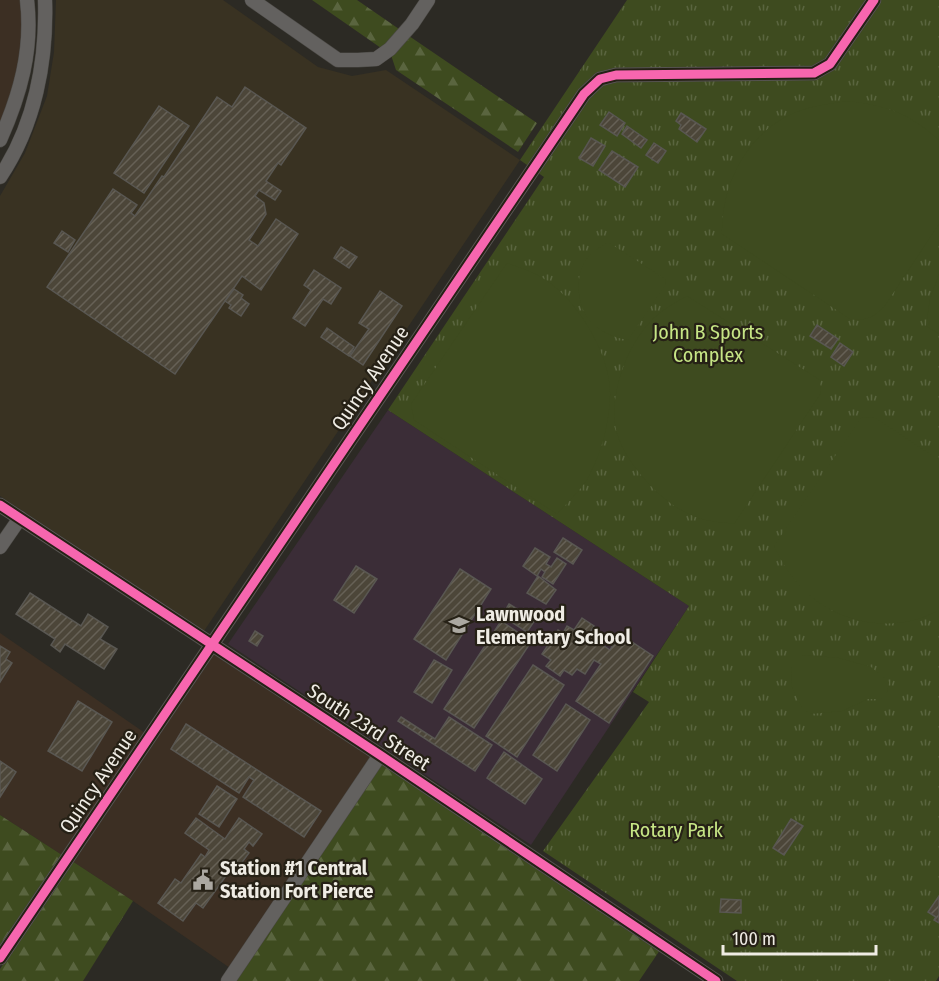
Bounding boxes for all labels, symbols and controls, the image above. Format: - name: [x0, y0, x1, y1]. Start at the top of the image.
- park label: John B Sports Complex: [653, 320, 763, 367]
- street label: Quincy Avenue: [326, 321, 414, 435]
- place label: Lawnwood Elementary School: [476, 602, 631, 649]
- school or university icon: Lawnwood Elementary School: [447, 613, 471, 637]
- street label: South 23rd Street: [303, 678, 435, 776]
- street label: Quincy Avenue: [54, 724, 142, 838]
- park label: Rotary Park: [629, 818, 723, 842]
- place label: Station #1 Central Station Fort Pierce: [220, 856, 373, 903]
- public building icon: Station #1 Central Station Fort Pierce: [191, 868, 215, 892]
- scale bar: [723, 918, 876, 956]
- text: 100 m: [732, 928, 776, 950]

